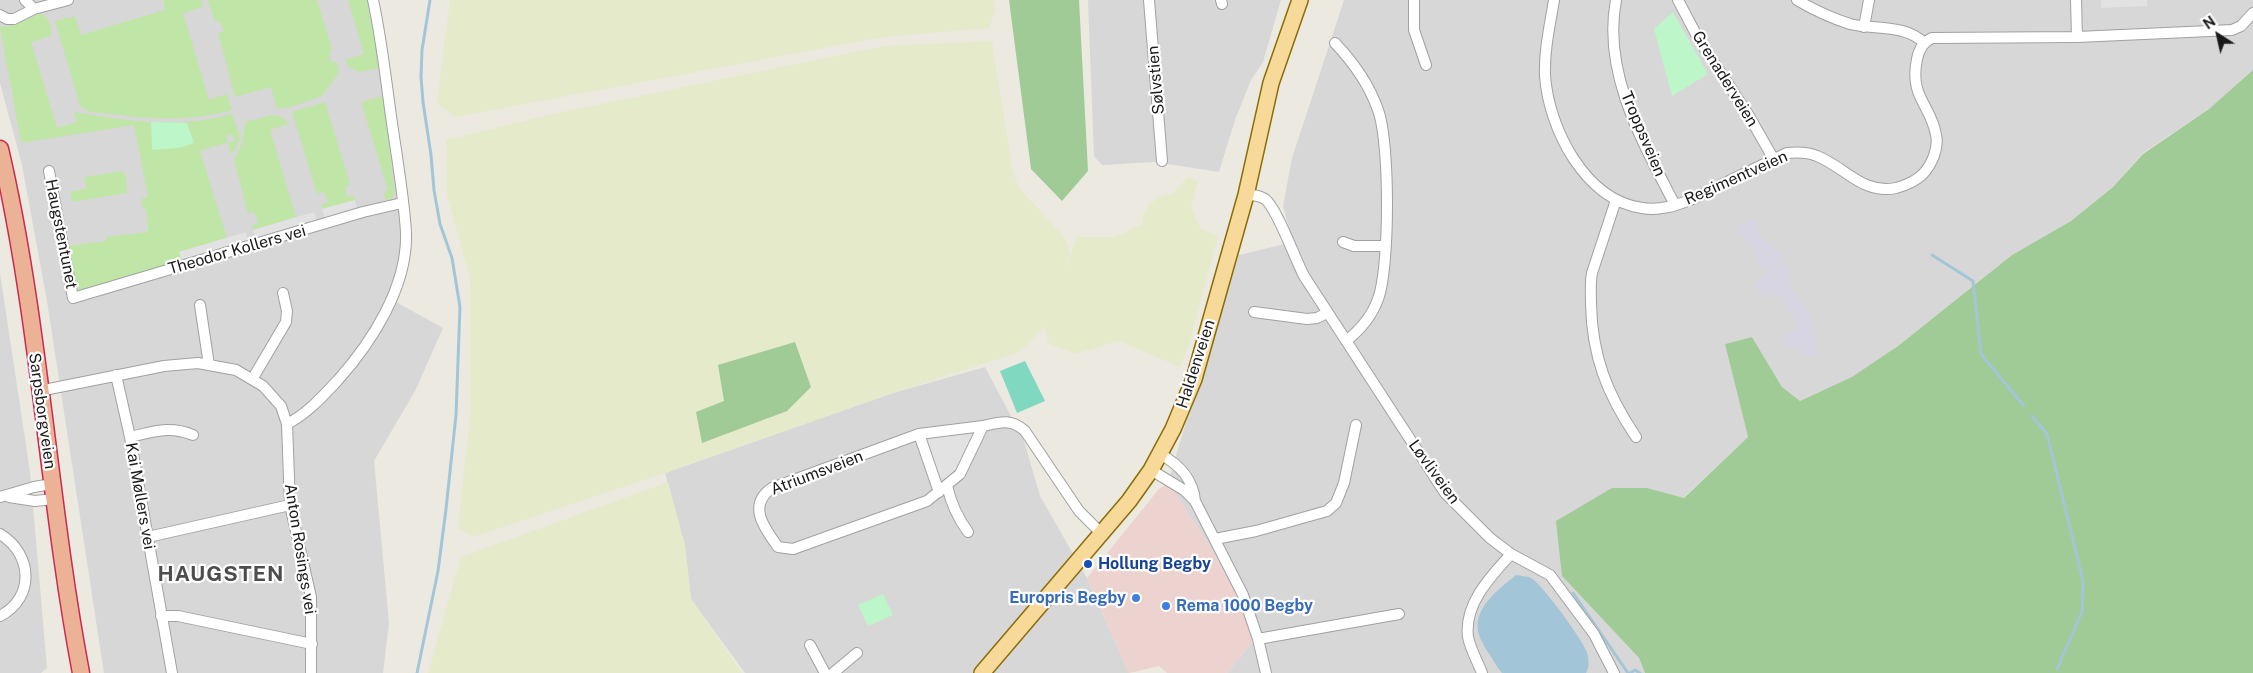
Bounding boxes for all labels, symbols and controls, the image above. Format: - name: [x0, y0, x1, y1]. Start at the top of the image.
- north arrow: [2193, 10, 2243, 60]
- text: N: [2200, 13, 2218, 32]
- street label: Grenaderveien: [1688, 28, 1762, 130]
- street label: Sølvstien: [1143, 45, 1169, 115]
- street label: Troppsveien: [1616, 89, 1670, 179]
- street label: Regimentveien: [1681, 147, 1791, 209]
- street label: Haugstentunet: [41, 177, 81, 291]
- street label: Theodor Kollers vei: [166, 221, 308, 279]
- street label: Haldenveien: [1173, 317, 1219, 411]
- street label: Sarpsborgveien: [24, 352, 60, 470]
- street label: Løvliveien: [1404, 436, 1464, 508]
- street label: Kai Møllers vei: [121, 441, 159, 551]
- street label: Atriumsveien: [768, 447, 866, 499]
- street label: Anton Rosings vei: [280, 482, 320, 616]
- place label: Hollung Begby: [1098, 554, 1211, 574]
- marker: Hollung Begby: [1082, 558, 1094, 570]
- district label: HAUGSTEN: [157, 562, 285, 588]
- place label: Europris Begby: [1009, 588, 1126, 608]
- marker: Europris Begby: [1130, 592, 1142, 604]
- place label: Rema 1000 Begby: [1176, 596, 1313, 616]
- marker: Rema 1000 Begby: [1160, 600, 1172, 612]

